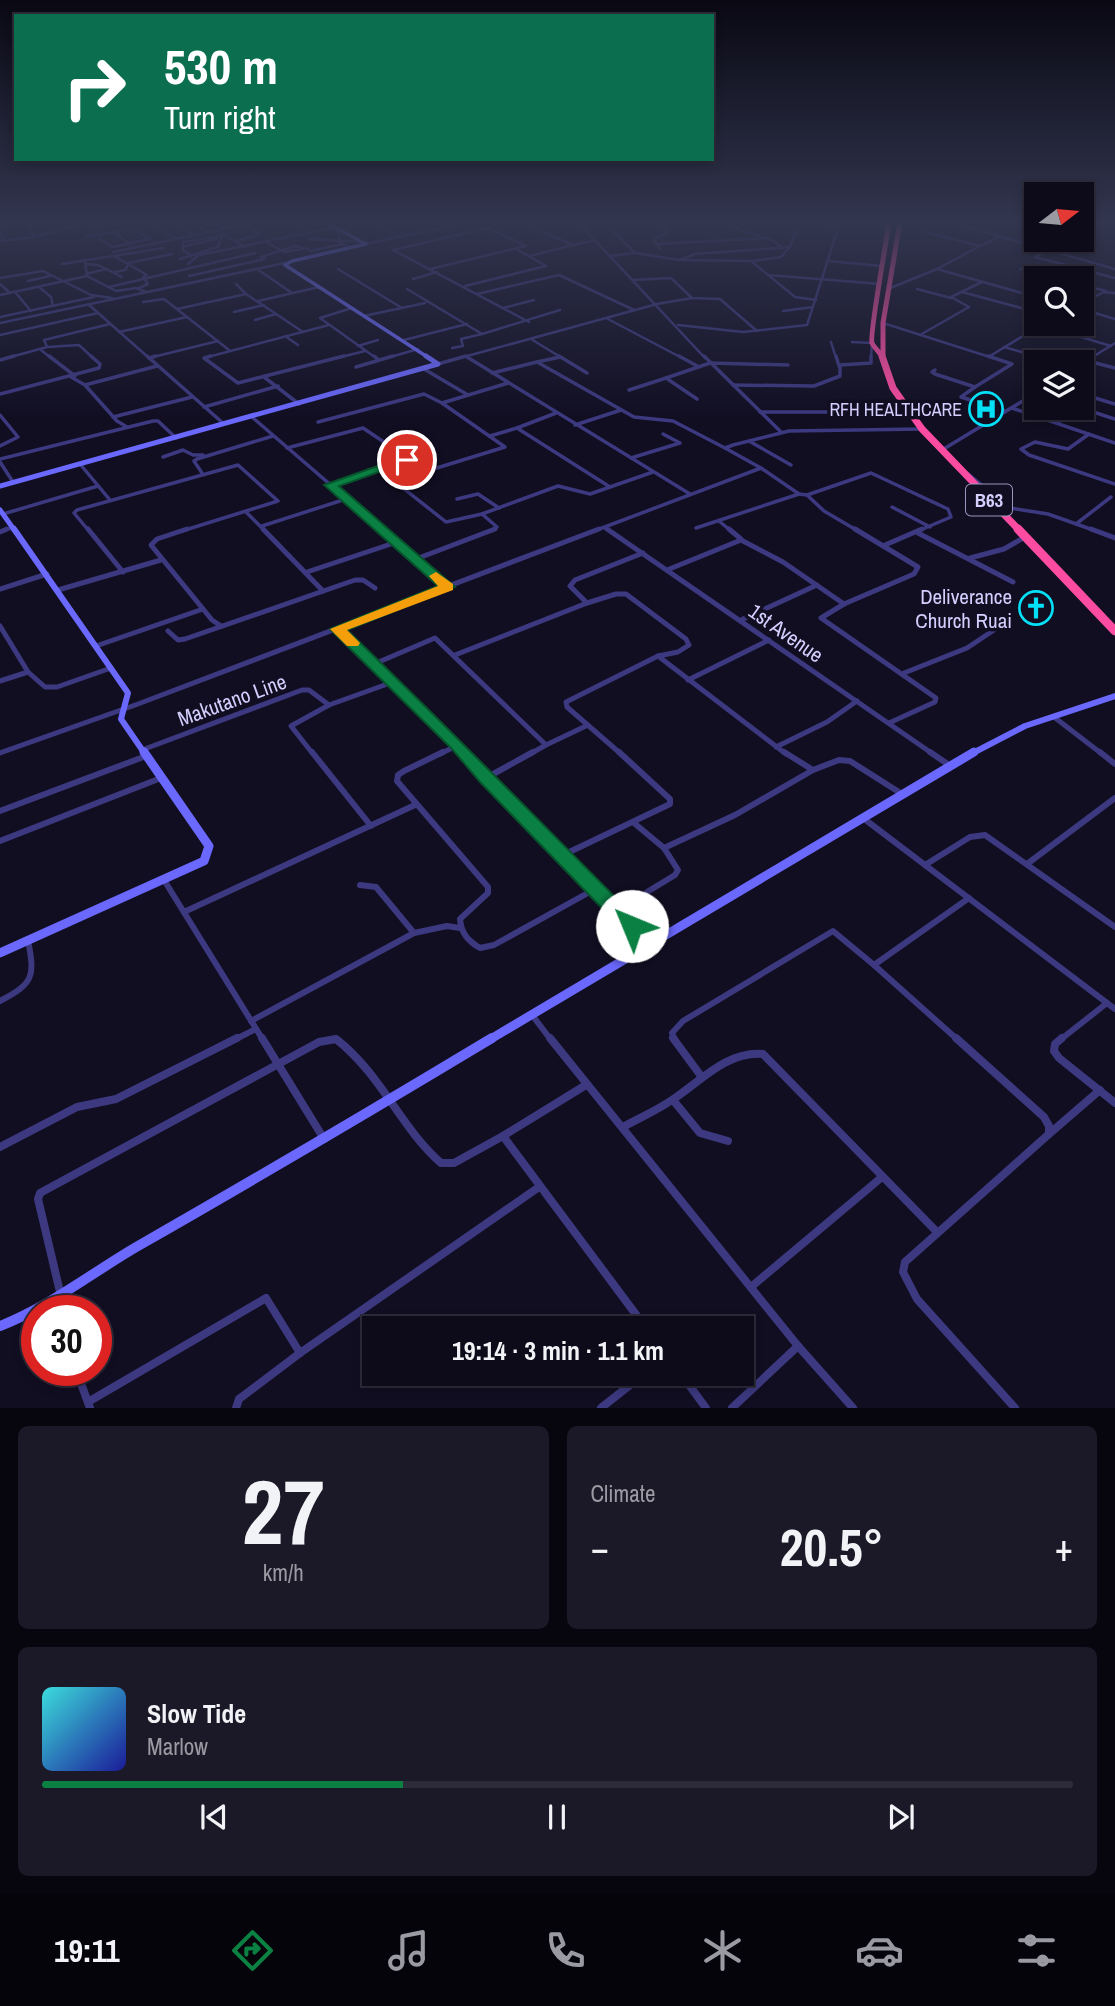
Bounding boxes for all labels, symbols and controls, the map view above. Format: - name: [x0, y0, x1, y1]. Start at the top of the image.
- text: 530 m: [164, 33, 278, 99]
- icon: right: [49, 42, 140, 133]
- text: Turn right: [164, 96, 276, 139]
- north arrow: [1024, 182, 1094, 252]
- map controls: [1024, 182, 1094, 420]
- button: search: [1024, 266, 1094, 336]
- button: layers: [1024, 350, 1094, 420]
- hospital icon: RFH HEALTHCARE: [967, 390, 1005, 428]
- place label: RFH HEALTHCARE: [829, 397, 962, 422]
- pin: [377, 430, 437, 490]
- icon: arrive: [388, 441, 426, 479]
- road number: B63: [966, 485, 1012, 516]
- place label: Deliverance Church Ruai: [915, 582, 1012, 635]
- church icon: Deliverance Church Ruai: [1017, 589, 1055, 627]
- street label: 1st Avenue: [743, 597, 829, 669]
- street label: Makutano Line: [174, 667, 290, 733]
- position arrow: [595, 889, 669, 963]
- speed limit sign: 30: [21, 1295, 112, 1386]
- text: 19:14 · 3 min · 1.1 km: [452, 1333, 664, 1368]
- text: 27: [242, 1450, 325, 1572]
- text: Climate: [591, 1478, 655, 1509]
- text: 20.5°: [780, 1512, 884, 1582]
- text: −: [591, 1522, 609, 1573]
- text: +: [1055, 1522, 1073, 1573]
- text: km/h: [263, 1557, 304, 1588]
- text: Slow Tide: [147, 1696, 246, 1731]
- text: Marlow: [147, 1731, 208, 1762]
- icon: previous: [195, 1798, 233, 1836]
- icon: pause: [538, 1798, 576, 1836]
- icon: next: [882, 1798, 920, 1836]
- icon: directions: [228, 1926, 277, 1975]
- icon: music: [384, 1926, 433, 1975]
- icon: phone: [541, 1926, 590, 1975]
- icon: climate: [698, 1926, 747, 1975]
- icon: car: [855, 1926, 904, 1975]
- icon: filters: [1012, 1926, 1061, 1975]
- text: 19:11: [54, 1929, 120, 1972]

